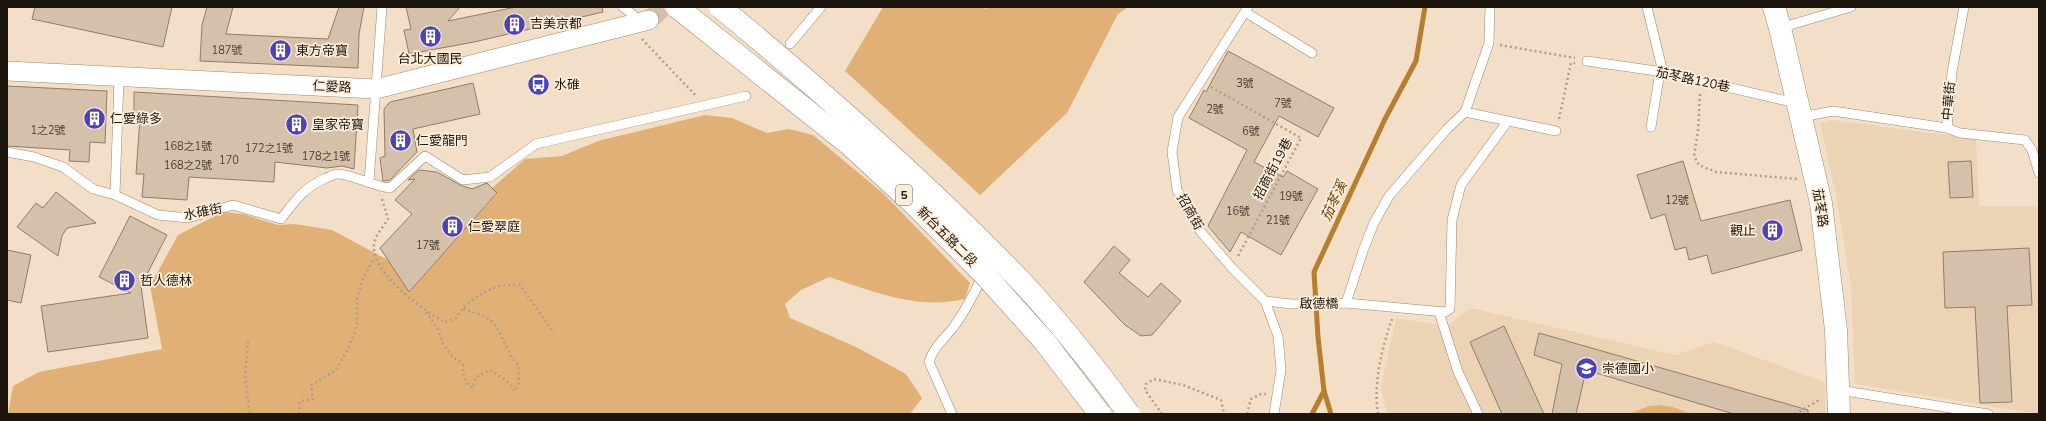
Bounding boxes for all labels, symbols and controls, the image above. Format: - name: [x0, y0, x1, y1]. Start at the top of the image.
- building icon: 吉美京都: [501, 11, 527, 37]
- place label: 吉美京都: [530, 15, 582, 33]
- building icon: 台北大國民: [417, 24, 443, 50]
- building icon: 東方帝寶: [267, 38, 293, 64]
- place label: 東方帝寶: [296, 42, 348, 60]
- house number: 187號: [212, 43, 242, 58]
- place label: 台北大國民: [397, 50, 463, 68]
- street label: 茄苳路120巷: [1654, 63, 1732, 97]
- bus stop icon: 水碓: [526, 72, 552, 98]
- place label: 水碓: [554, 76, 580, 94]
- house number: 3號: [1236, 76, 1254, 91]
- street label: 仁愛路: [312, 77, 352, 97]
- street label: 中華街: [1938, 81, 1960, 121]
- house number: 7號: [1274, 96, 1292, 111]
- house number: 2號: [1206, 102, 1224, 117]
- building icon: 仁愛綠多: [81, 106, 107, 132]
- place label: 仁愛綠多: [110, 110, 162, 128]
- building icon: 皇家帝寶: [283, 112, 309, 138]
- place label: 皇家帝寶: [312, 116, 364, 134]
- house number: 1之2號: [30, 123, 66, 138]
- house number: 6號: [1242, 124, 1260, 139]
- building icon: 仁愛龍門: [387, 128, 413, 154]
- place label: 仁愛龍門: [416, 132, 468, 150]
- street label: 招商街19巷: [1249, 135, 1297, 203]
- house number: 168之1號: [164, 139, 212, 154]
- house number: 172之1號: [245, 141, 293, 156]
- house number: 178之1號: [302, 149, 350, 164]
- house number: 170: [219, 153, 239, 168]
- house number: 168之2號: [164, 158, 212, 173]
- water label: 茄苳溪: [1317, 176, 1352, 224]
- road number: 5: [896, 185, 912, 205]
- street label: 茄苳路: [1808, 187, 1832, 229]
- house number: 19號: [1279, 189, 1303, 204]
- street label: 招商街: [1172, 191, 1208, 233]
- house number: 12號: [1665, 193, 1689, 208]
- street label: 水碓街: [182, 199, 224, 225]
- street label: 新台五路二段: [913, 203, 981, 271]
- house number: 16號: [1226, 204, 1250, 219]
- house number: 21號: [1266, 213, 1290, 228]
- building icon: 仁愛翠庭: [440, 214, 466, 240]
- place label: 仁愛翠庭: [468, 218, 520, 236]
- building icon: 觀止: [1759, 218, 1785, 244]
- place label: 觀止: [1730, 222, 1756, 240]
- house number: 17號: [416, 238, 440, 253]
- building icon: 哲人德林: [112, 268, 138, 294]
- place label: 哲人德林: [140, 272, 192, 290]
- street label: 啟德橋: [1299, 295, 1339, 313]
- school or university icon: 崇德國小: [1573, 356, 1599, 382]
- place label: 崇德國小: [1602, 360, 1654, 378]

